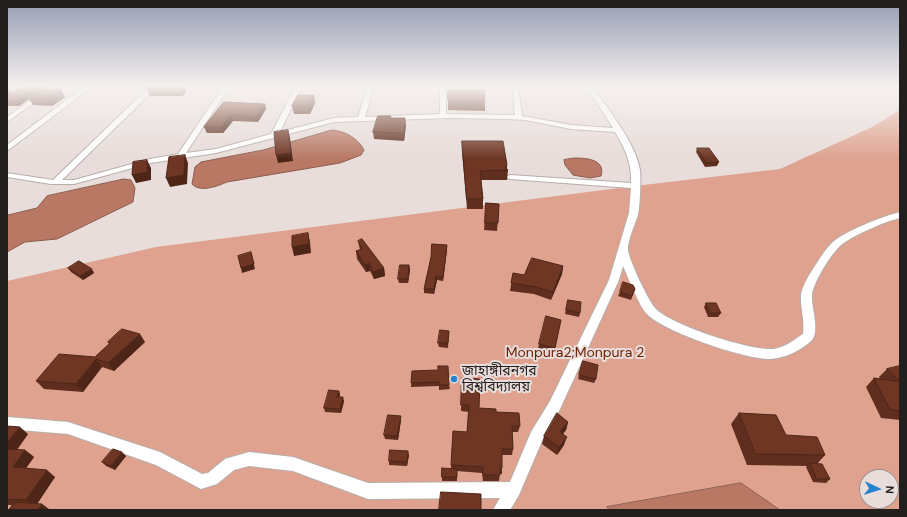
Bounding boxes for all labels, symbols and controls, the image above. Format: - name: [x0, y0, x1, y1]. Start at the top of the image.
- park label: Monpura2;Monpura 2: [506, 345, 644, 361]
- place label: জাহাঙ্গীরনগর বিশ্ববিদ্যালয়: [462, 363, 537, 396]
- marker: জাহাঙ্গীরনগর বিশ্ববিদ্যালয়: [449, 374, 459, 384]
- north arrow: [859, 469, 899, 509]
- text: N: [883, 485, 897, 494]

